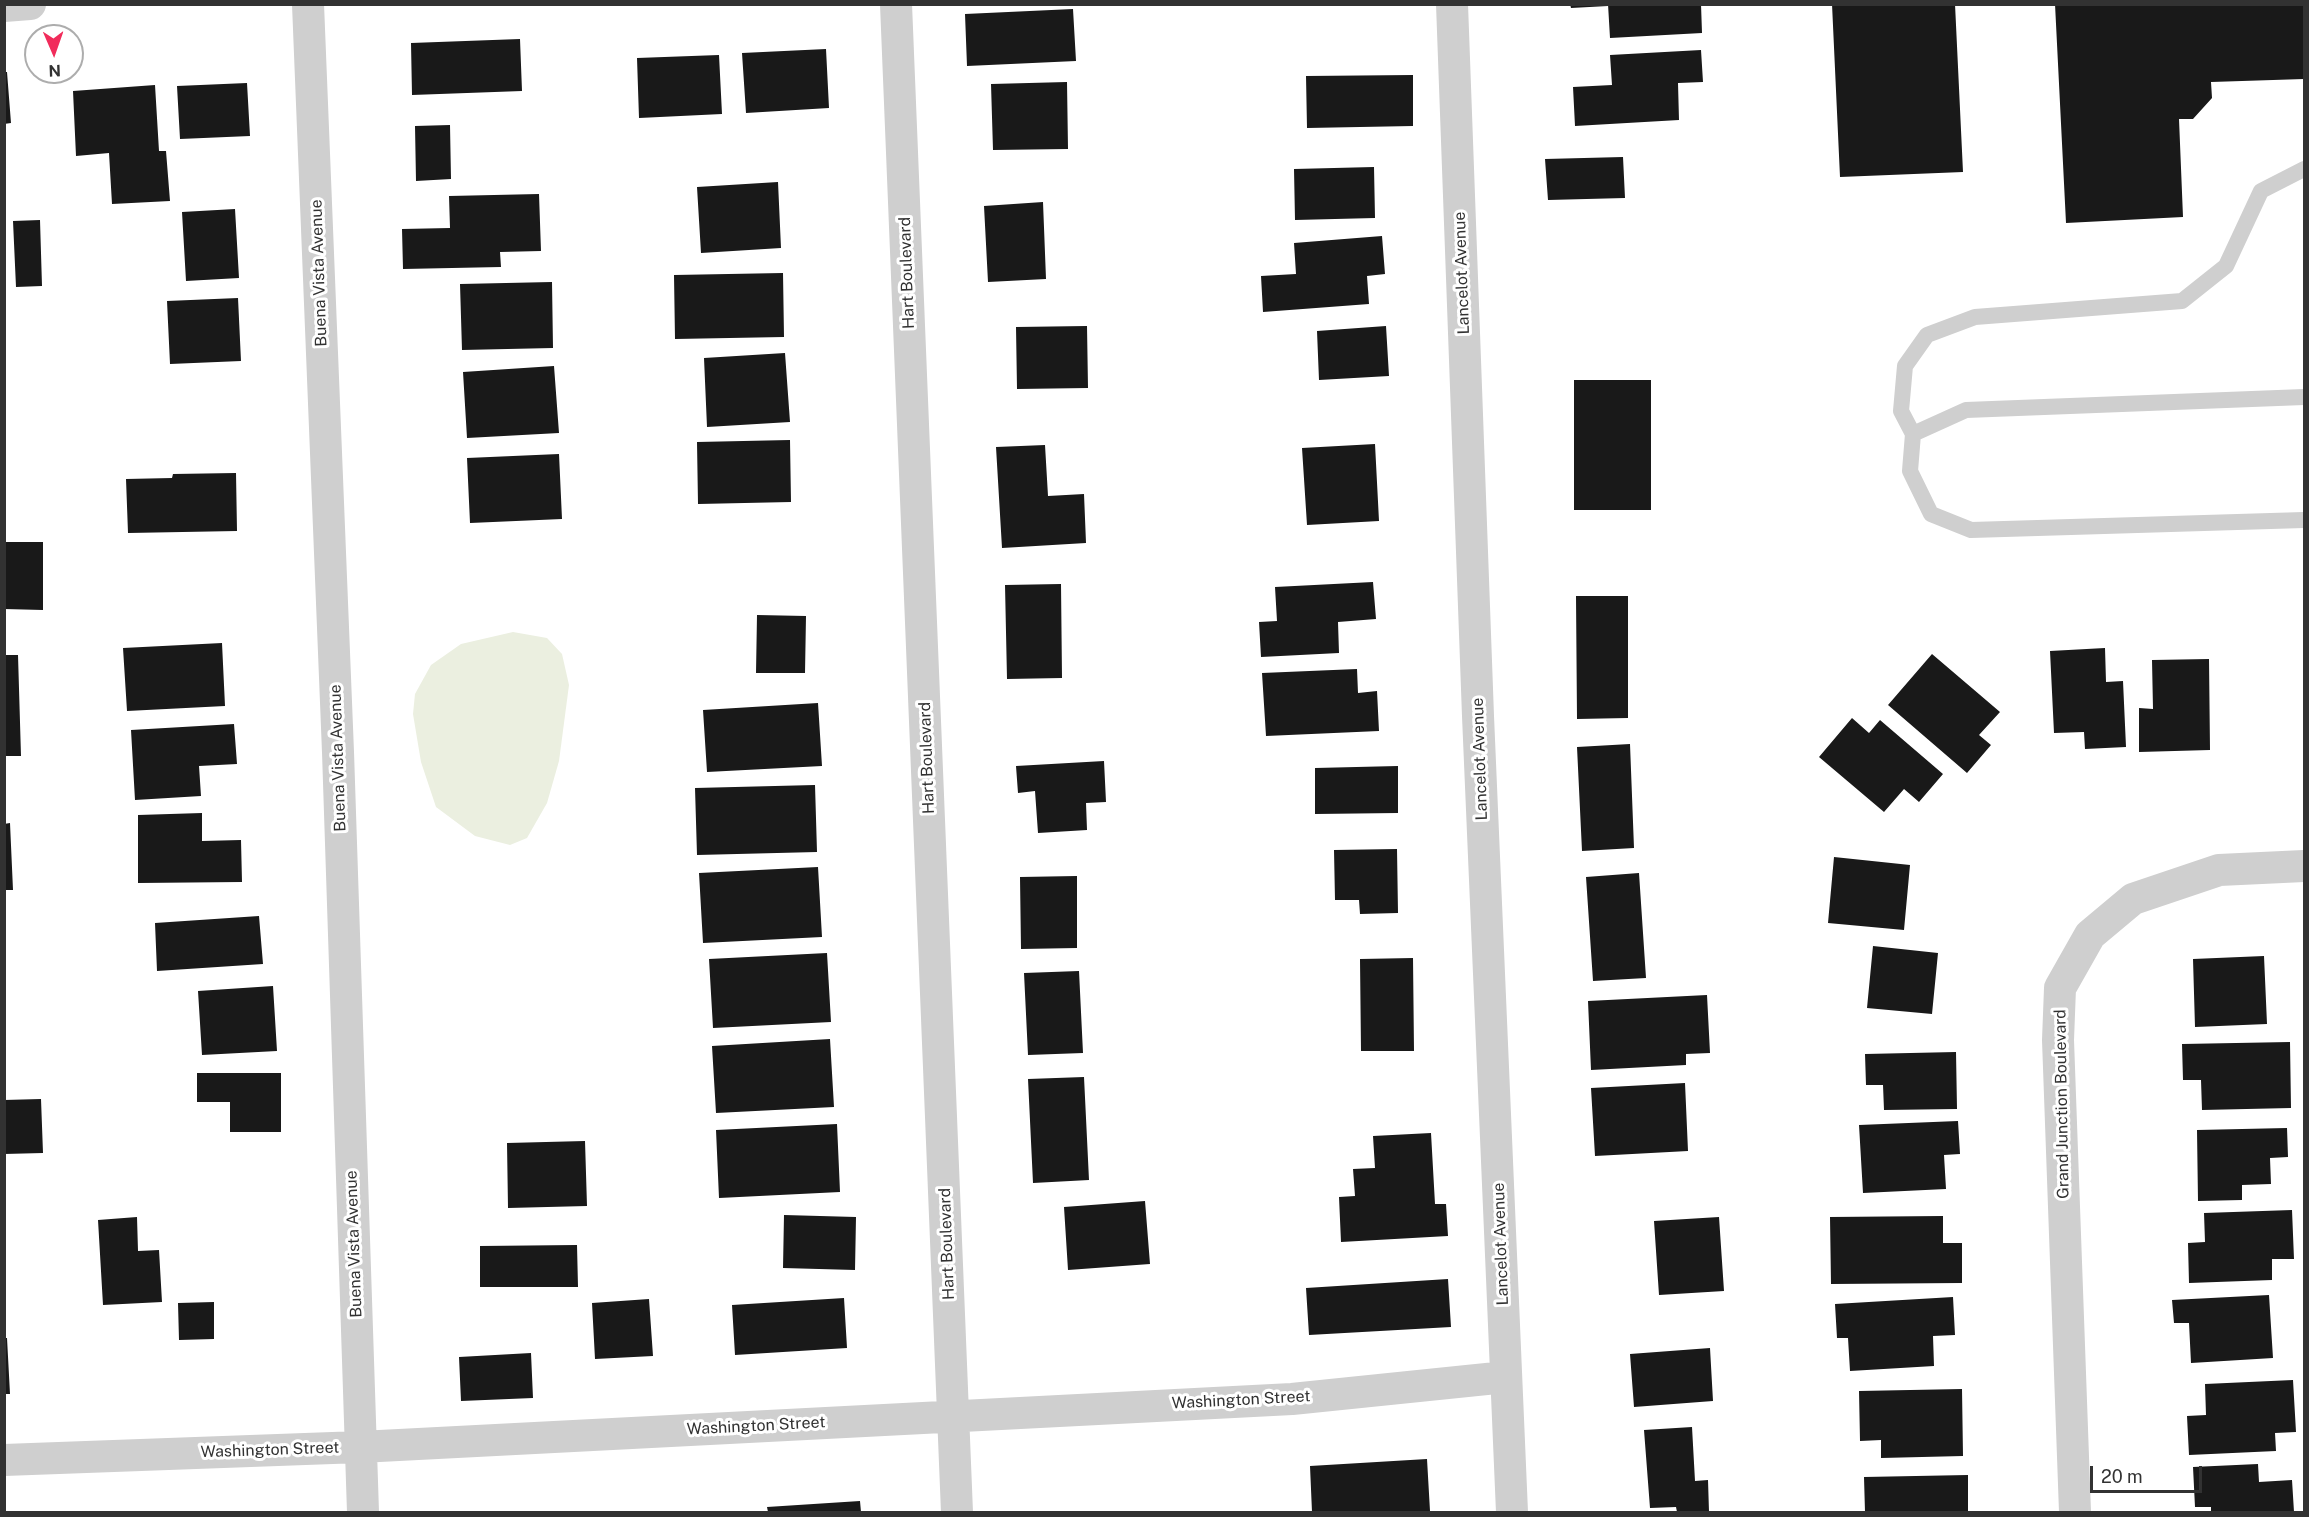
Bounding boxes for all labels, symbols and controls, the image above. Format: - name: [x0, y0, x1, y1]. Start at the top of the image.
- north arrow: [24, 24, 84, 84]
- text: N: [48, 61, 61, 80]
- street label: Buena Vista Avenue: [307, 199, 331, 347]
- street label: Lancelot Avenue: [1450, 211, 1474, 335]
- street label: Hart Boulevard: [895, 217, 919, 329]
- street label: Buena Vista Avenue: [326, 684, 350, 832]
- street label: Lancelot Avenue: [1468, 697, 1492, 821]
- street label: Hart Boulevard: [915, 702, 939, 814]
- street label: Grand Junction Boulevard: [2051, 1009, 2073, 1199]
- street label: Buena Vista Avenue: [342, 1170, 366, 1318]
- street label: Lancelot Avenue: [1489, 1182, 1513, 1306]
- street label: Hart Boulevard: [935, 1188, 959, 1300]
- street label: Washington Street: [1171, 1387, 1311, 1413]
- street label: Washington Street: [686, 1413, 826, 1439]
- street label: Washington Street: [200, 1438, 340, 1462]
- scale bar: [2093, 1454, 2206, 1492]
- text: 20 m: [2101, 1466, 2143, 1487]

